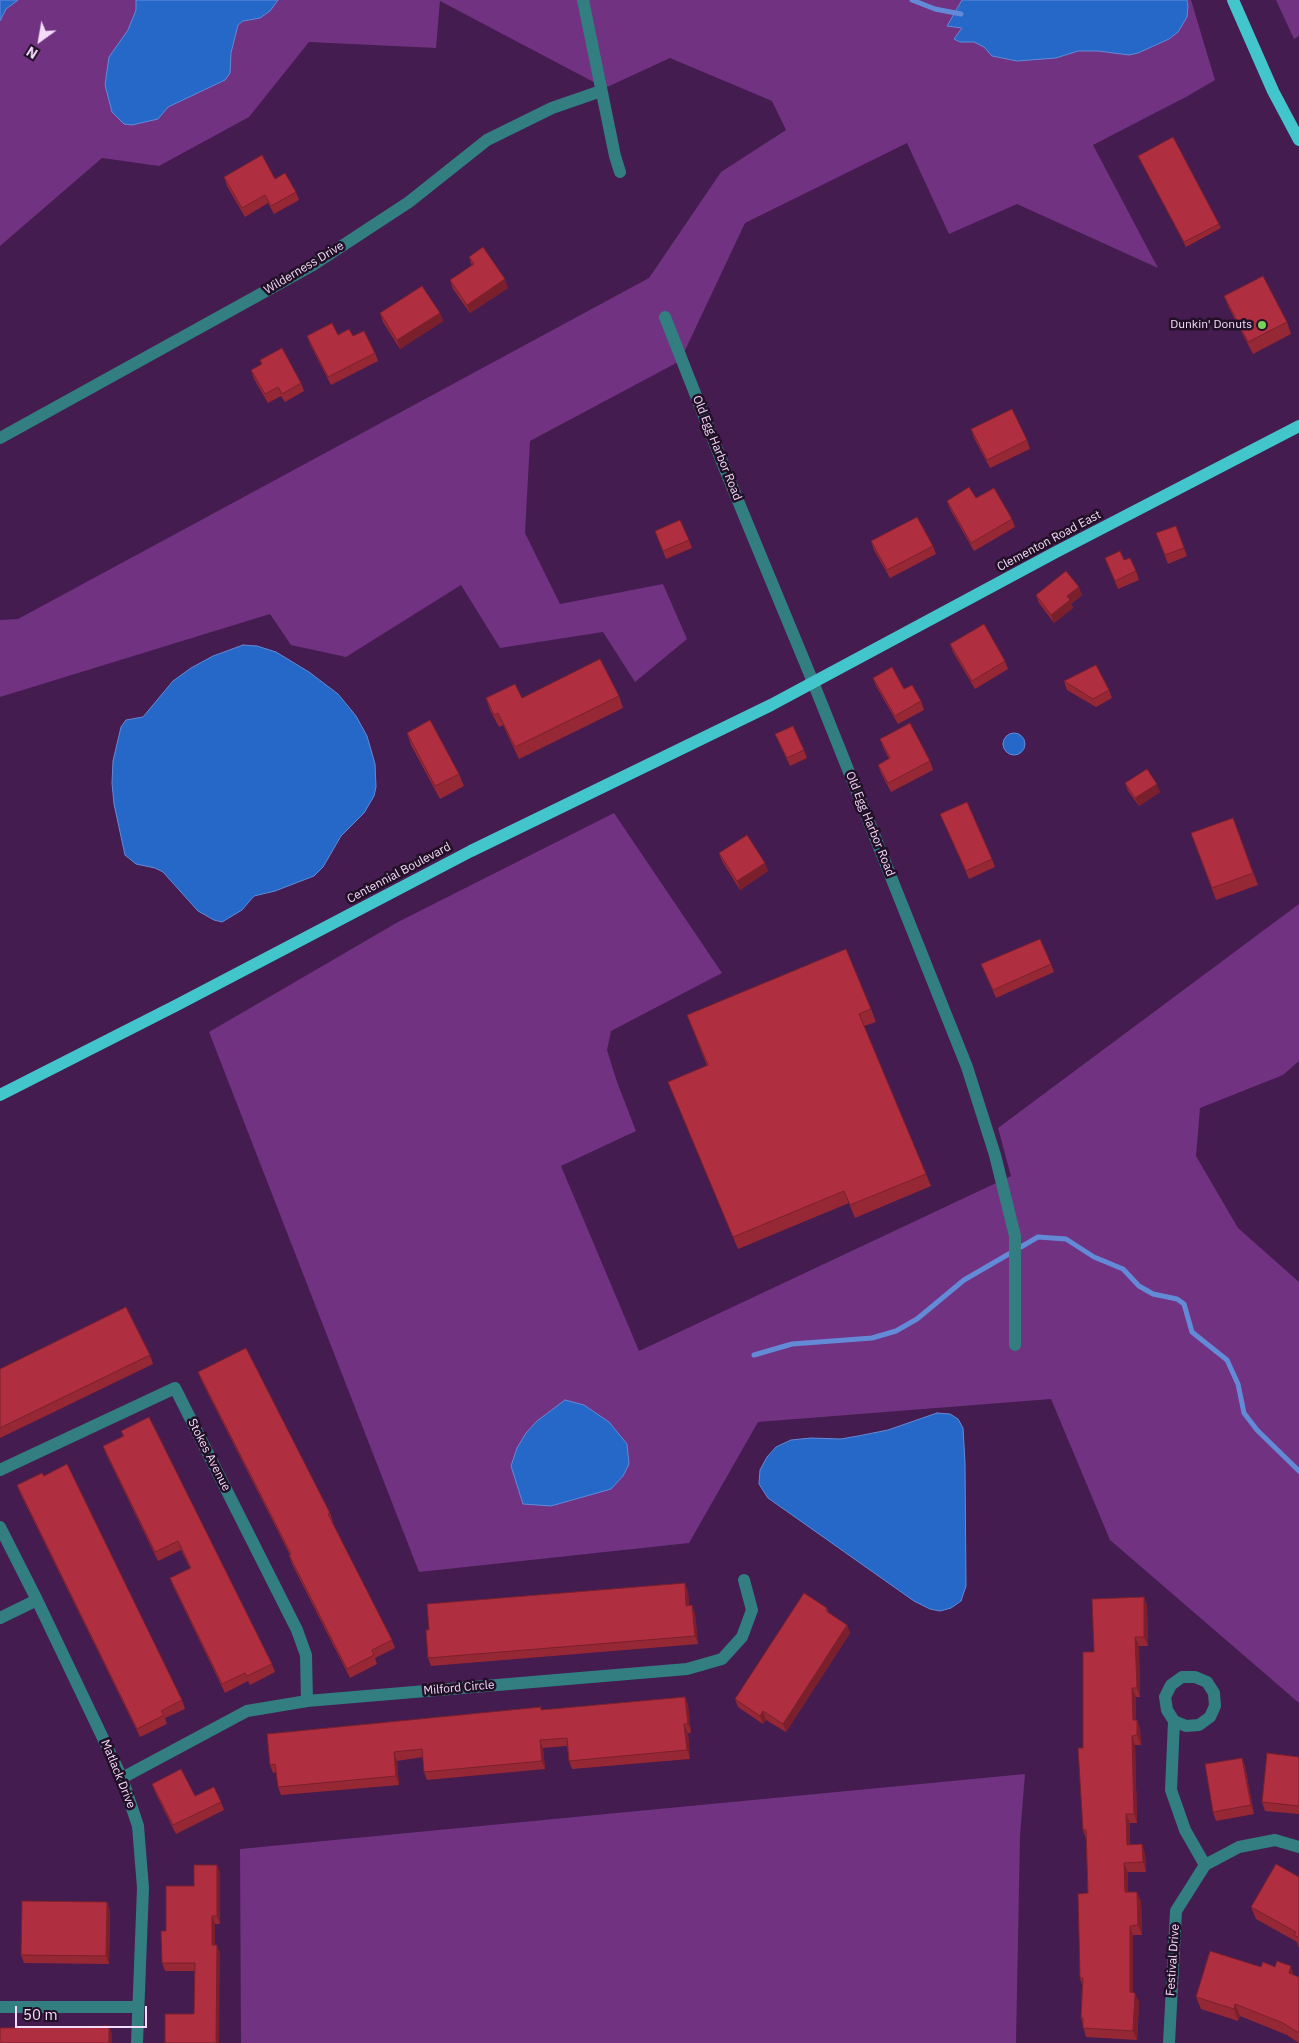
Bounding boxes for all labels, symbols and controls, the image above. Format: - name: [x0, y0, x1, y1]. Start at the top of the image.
- north arrow: [15, 15, 65, 65]
- text: N: [23, 42, 41, 63]
- street label: Wilderness Drive: [261, 238, 347, 298]
- place label: Dunkin' Donuts: [1170, 318, 1252, 332]
- marker: Dunkin' Donuts: [1256, 319, 1268, 331]
- street label: Old Egg Harbor Road: [689, 393, 745, 503]
- street label: Clementon Road East: [995, 508, 1103, 574]
- street label: Old Egg Harbor Road: [842, 769, 898, 879]
- street label: Centennial Boulevard: [345, 840, 453, 906]
- street label: Stokes Avenue: [185, 1416, 233, 1494]
- street label: Milford Circle: [423, 1678, 495, 1698]
- street label: Matlack Drive: [98, 1737, 138, 1811]
- street label: Festival Drive: [1163, 1924, 1183, 1996]
- scale bar: [18, 1996, 150, 2028]
- text: 50 m: [23, 2005, 58, 2024]

